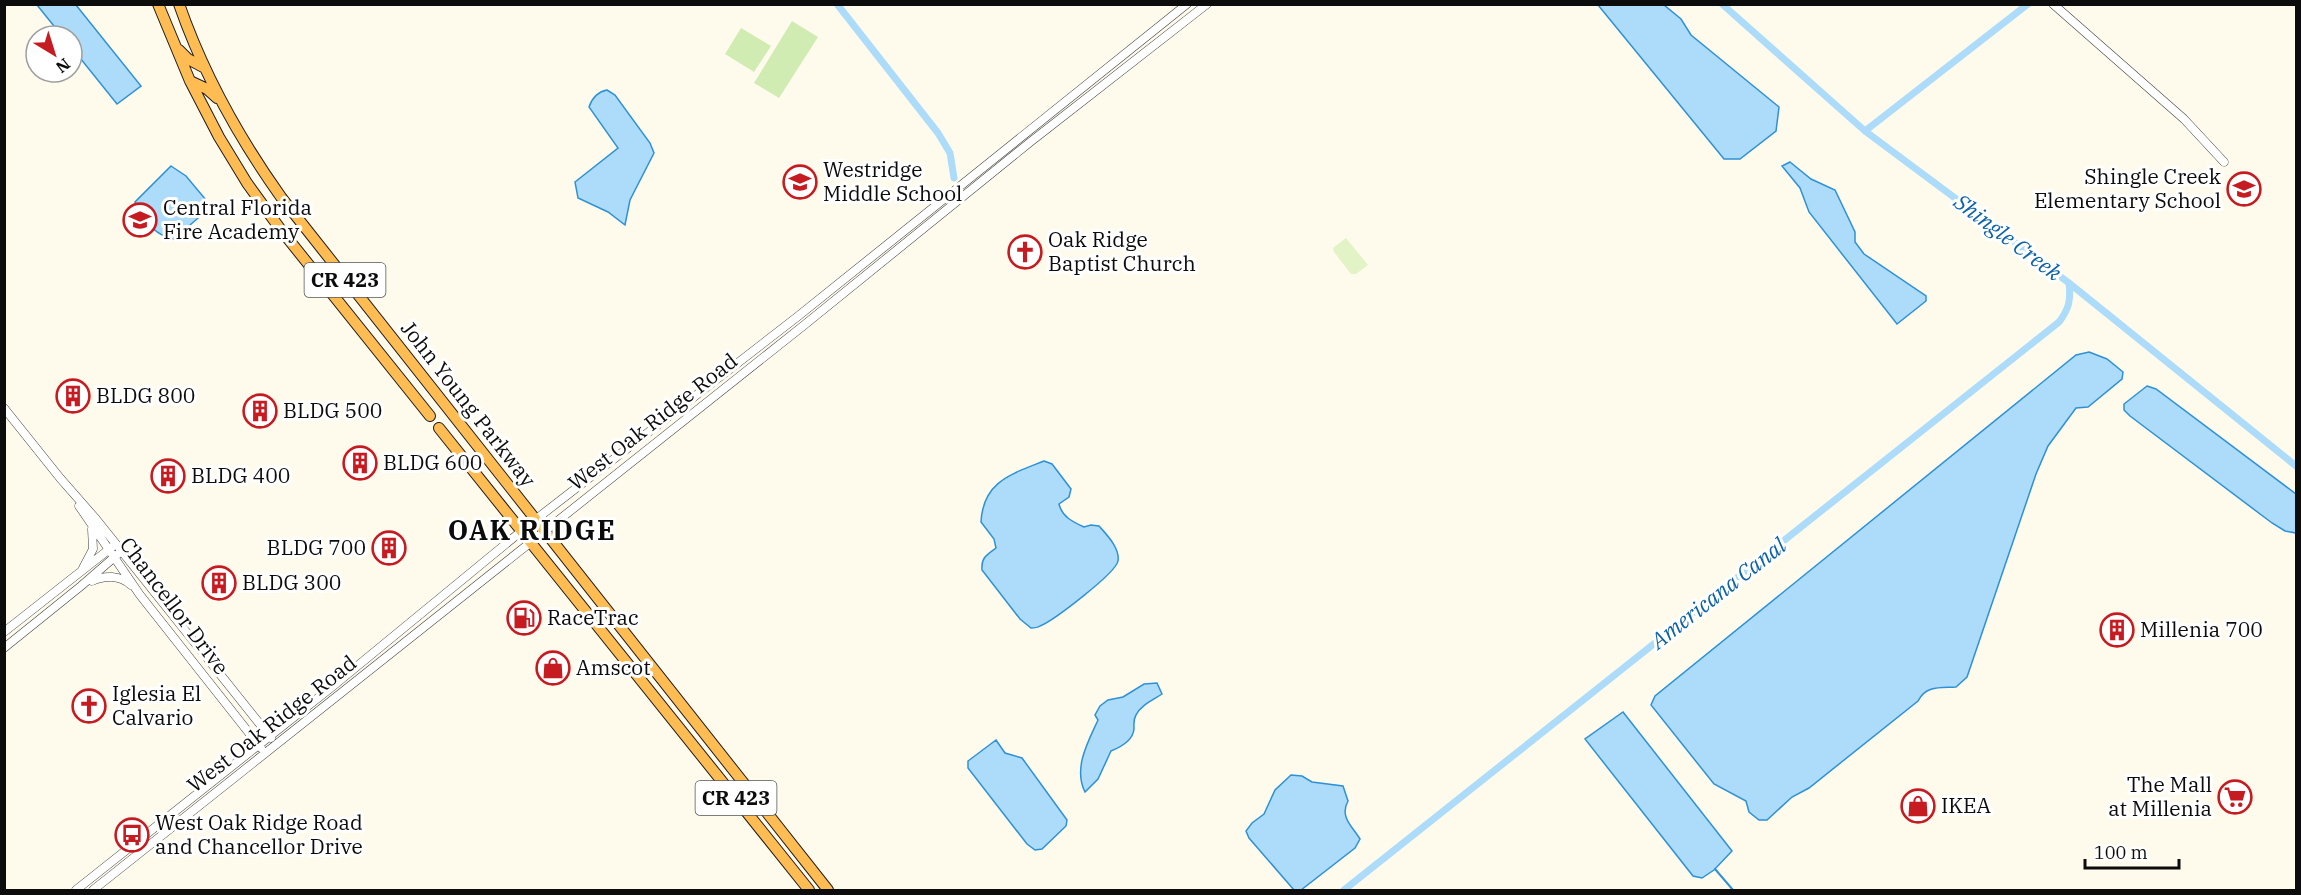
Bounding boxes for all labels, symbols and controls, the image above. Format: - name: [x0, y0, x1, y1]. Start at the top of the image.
- north arrow: [24, 24, 84, 84]
- text: N: [52, 54, 74, 78]
- place label: Westridge Middle School: [823, 155, 962, 207]
- place label: Shingle Creek Elementary School: [2034, 162, 2222, 214]
- school or university icon: Westridge Middle School: [782, 164, 818, 200]
- school or university icon: Shingle Creek Elementary School: [2226, 171, 2262, 207]
- water label: Shingle Creek: [1948, 186, 2068, 287]
- place label: Central Florida Fire Academy: [163, 193, 312, 245]
- school or university icon: Central Florida Fire Academy: [122, 202, 158, 238]
- place label: Oak Ridge Baptist Church: [1048, 225, 1196, 277]
- church icon: Oak Ridge Baptist Church: [1007, 234, 1043, 270]
- road number: CR 423: [304, 263, 386, 297]
- street label: John Young Parkway: [395, 315, 543, 493]
- street label: West Oak Ridge Road: [562, 346, 743, 496]
- building icon: BLDG 800: [55, 378, 91, 414]
- place label: BLDG 800: [96, 381, 195, 409]
- building icon: BLDG 500: [242, 393, 278, 429]
- place label: BLDG 500: [283, 396, 382, 424]
- building icon: BLDG 600: [342, 445, 378, 481]
- place label: BLDG 600: [383, 448, 482, 476]
- building icon: BLDG 400: [150, 458, 186, 494]
- place label: BLDG 400: [191, 461, 290, 489]
- district label: OAK RIDGE: [448, 512, 616, 547]
- building icon: BLDG 700: [371, 530, 407, 566]
- water label: Americana Canal: [1642, 530, 1792, 656]
- street label: Chancellor Drive: [114, 531, 236, 680]
- place label: BLDG 700: [267, 533, 366, 561]
- building icon: BLDG 300: [201, 565, 237, 601]
- place label: BLDG 300: [242, 568, 341, 596]
- fuel station icon: RaceTrac: [506, 600, 542, 636]
- place label: RaceTrac: [547, 603, 639, 631]
- building icon: Millenia 700: [2099, 612, 2135, 648]
- place label: Millenia 700: [2140, 615, 2263, 643]
- street label: West Oak Ridge Road: [181, 648, 362, 798]
- shop icon: Amscot: [535, 650, 571, 686]
- place label: Amscot: [576, 653, 651, 681]
- place label: Iglesia El Calvario: [112, 679, 201, 731]
- church icon: Iglesia El Calvario: [71, 688, 107, 724]
- place label: The Mall at Millenia: [2108, 770, 2212, 822]
- supermarket icon: The Mall at Millenia: [2217, 779, 2253, 815]
- road number: CR 423: [696, 781, 777, 815]
- shop icon: IKEA: [1900, 788, 1936, 824]
- place label: IKEA: [1941, 791, 1992, 819]
- place label: West Oak Ridge Road and Chancellor Drive: [155, 808, 363, 860]
- bus stop icon: West Oak Ridge Road and Chancellor Drive: [114, 817, 150, 853]
- scale bar: [2085, 832, 2180, 870]
- text: 100 m: [2094, 841, 2148, 864]

